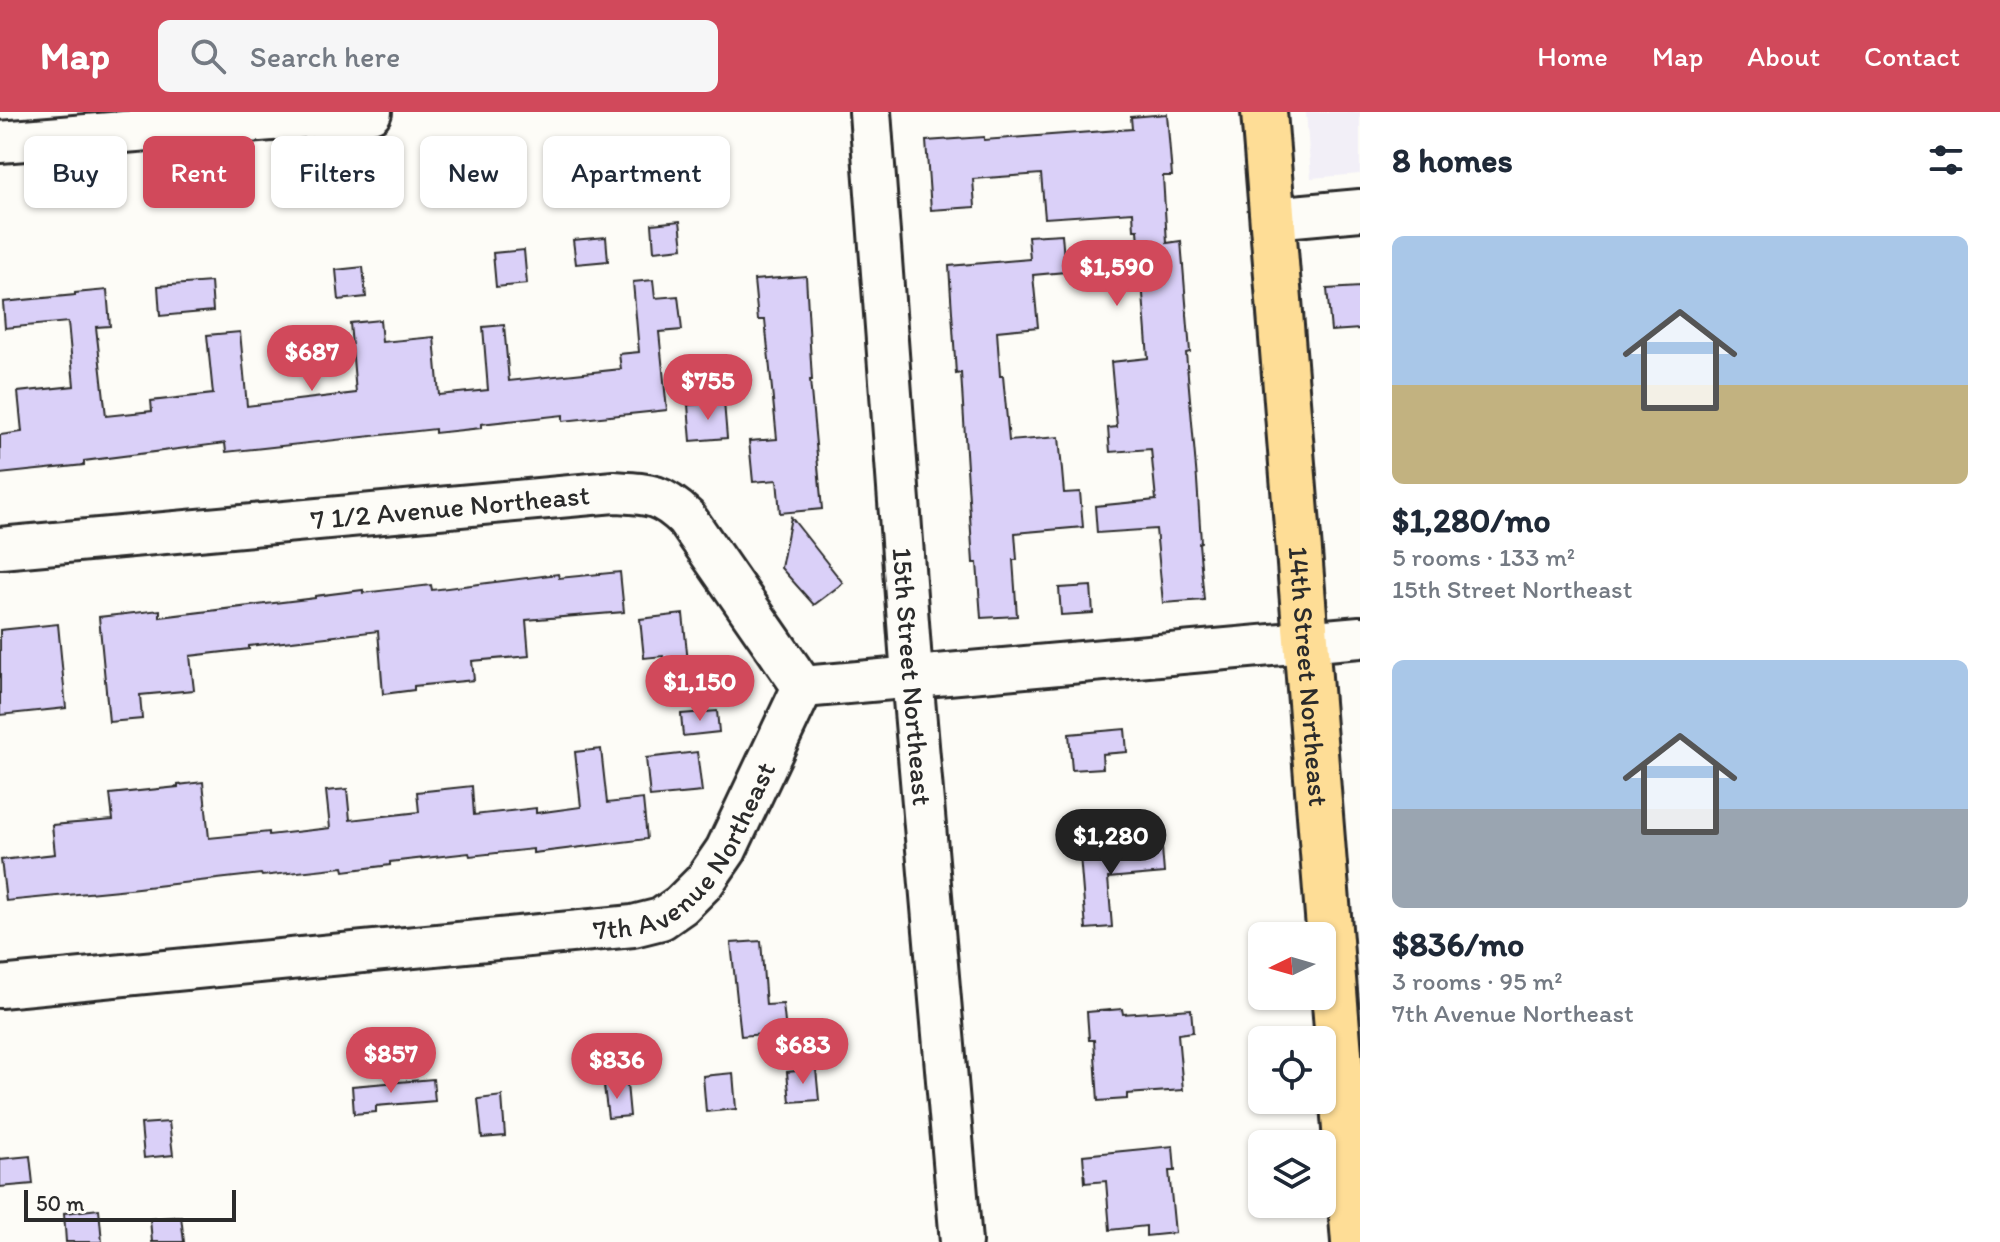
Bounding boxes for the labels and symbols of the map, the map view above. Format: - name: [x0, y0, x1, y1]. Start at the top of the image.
- pin: $1,590: [1052, 240, 1182, 308]
- pin: $687: [265, 325, 359, 393]
- pin: $755: [661, 354, 755, 422]
- street label: 7 1/2 Avenue Northeast: [309, 477, 591, 537]
- street label: 14th Street Northeast: [1282, 545, 1336, 808]
- street label: 15th Street Northeast: [885, 546, 940, 807]
- pin: $1,150: [635, 655, 765, 723]
- street label: 7th Avenue Northeast: [591, 756, 782, 947]
- pin: $1,280: [1046, 809, 1176, 877]
- north arrow: [1248, 922, 1336, 1010]
- pin: $683: [756, 1018, 850, 1086]
- pin: $857: [344, 1027, 438, 1095]
- pin: $836: [570, 1033, 664, 1101]
- scale bar: [24, 1186, 236, 1222]

